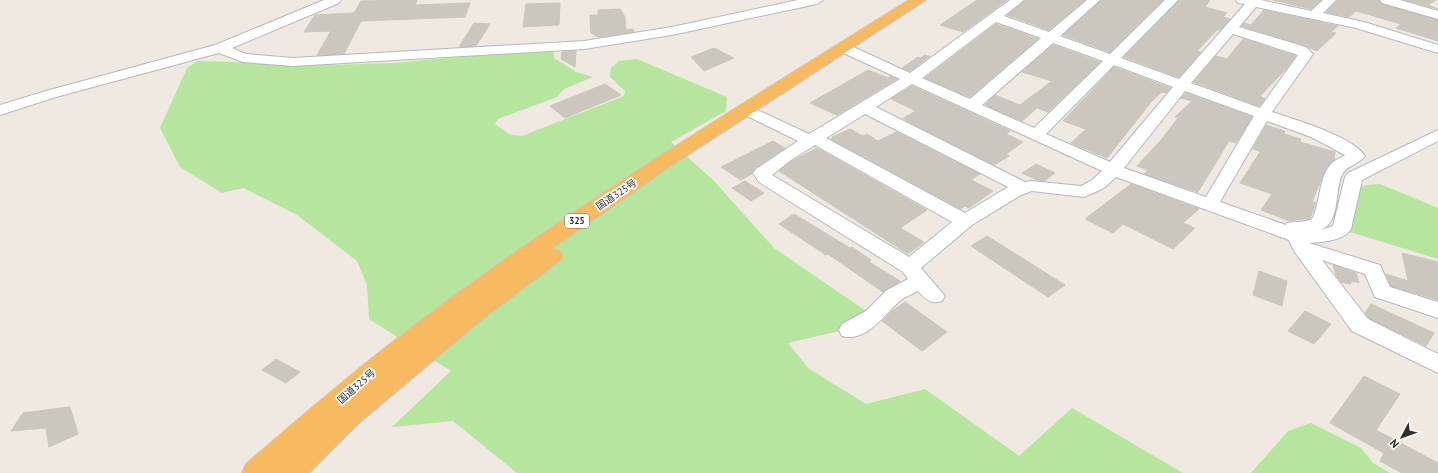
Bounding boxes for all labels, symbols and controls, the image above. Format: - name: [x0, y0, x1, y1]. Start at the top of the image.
- street label: 国道325号: [593, 176, 639, 213]
- road number: 325: [565, 214, 589, 228]
- street label: 国道325号: [335, 366, 378, 406]
- north arrow: [1382, 417, 1422, 457]
- text: N: [1387, 436, 1402, 451]

